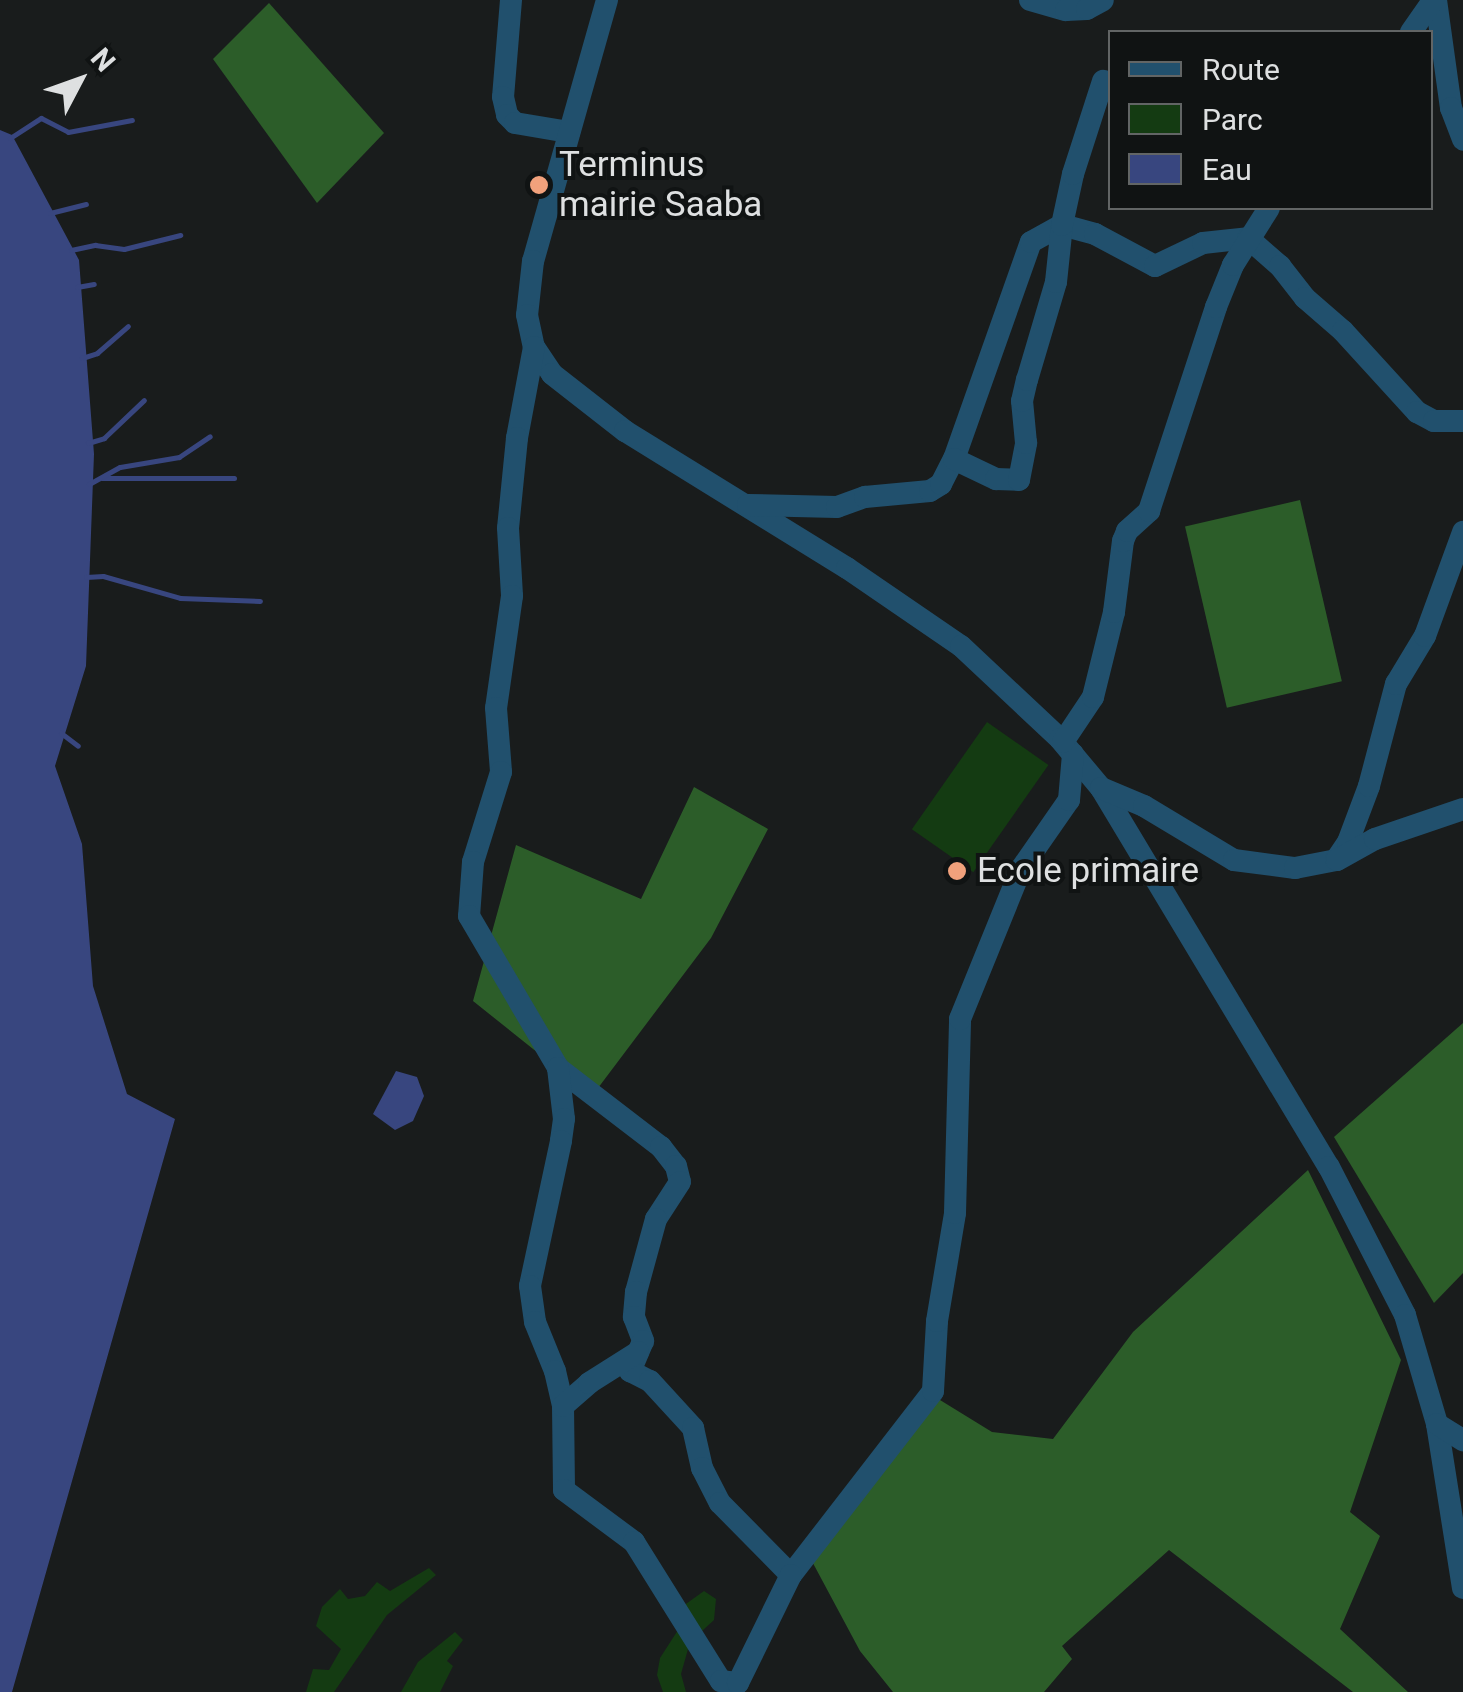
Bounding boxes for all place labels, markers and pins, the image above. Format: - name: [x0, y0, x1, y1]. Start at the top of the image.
- place label: Terminus mairie Saaba: [559, 144, 762, 226]
- marker: Terminus mairie Saaba: [528, 174, 550, 196]
- place label: Ecole primaire: [977, 850, 1199, 892]
- marker: Ecole primaire: [946, 860, 968, 882]

